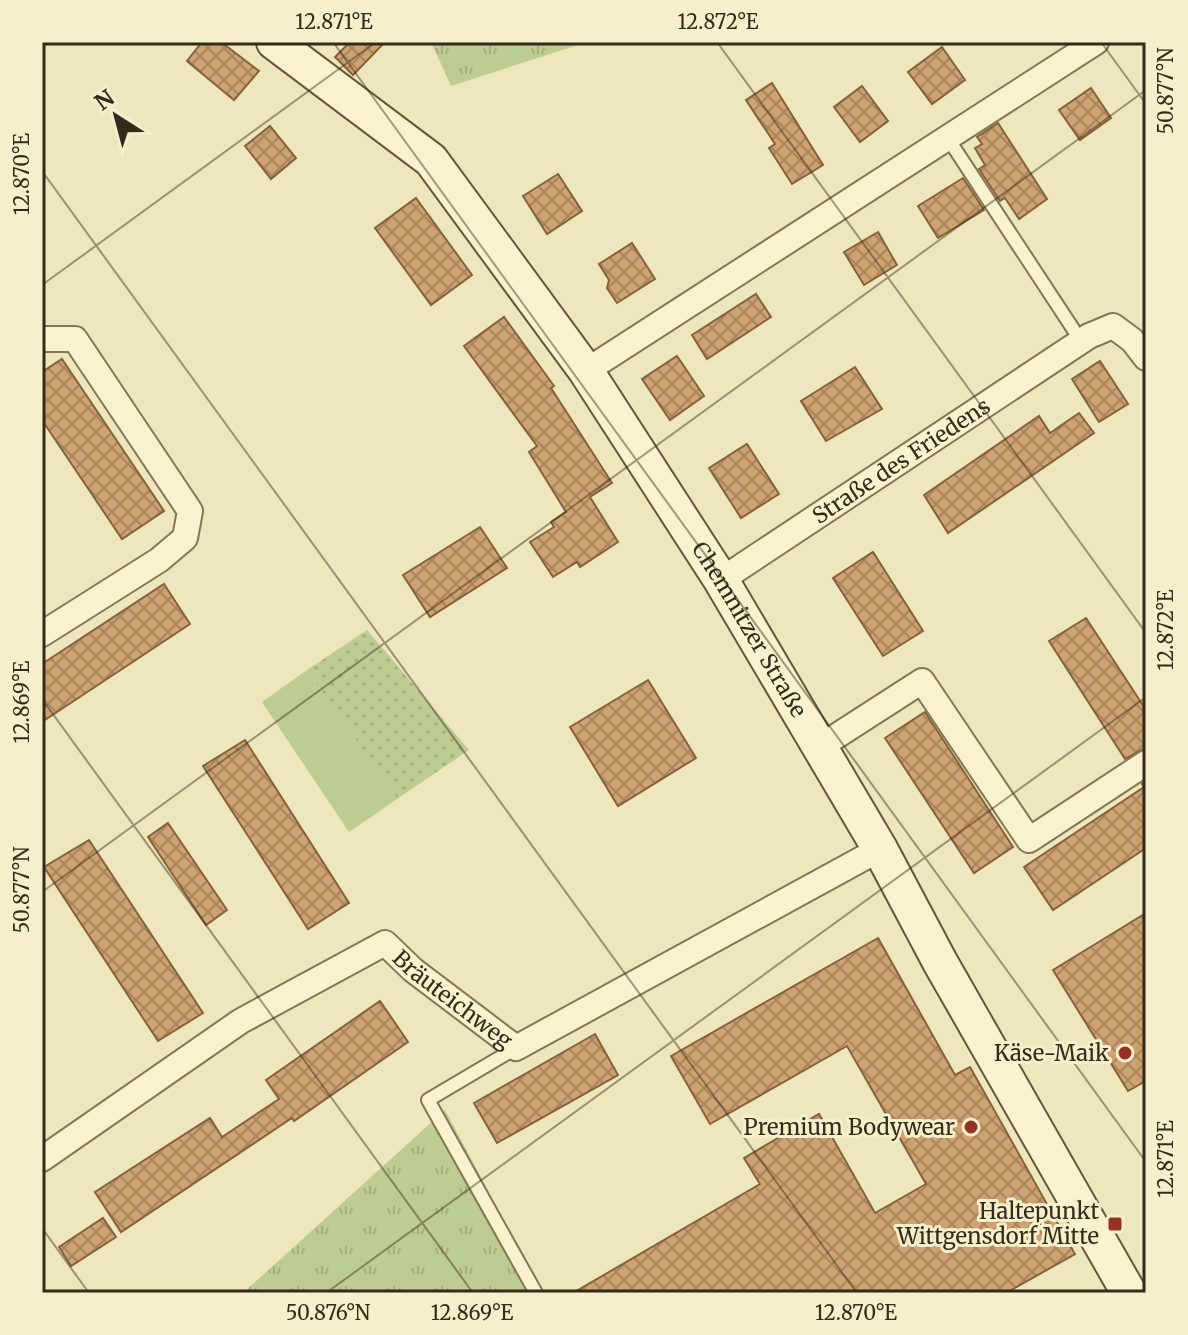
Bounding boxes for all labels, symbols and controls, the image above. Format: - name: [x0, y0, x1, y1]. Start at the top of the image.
- text: 12.871°E: [295, 9, 373, 34]
- text: 12.872°E: [678, 9, 759, 34]
- text: 50.877°N: [1153, 47, 1178, 134]
- north arrow: [76, 76, 156, 156]
- text: N: [89, 83, 120, 116]
- text: 12.870°E: [9, 133, 34, 215]
- street label: Straße des Friedens: [807, 392, 995, 530]
- street label: Chemnitzer Straße: [686, 536, 813, 722]
- text: 12.872°E: [1153, 589, 1178, 670]
- text: 12.869°E: [9, 661, 34, 743]
- text: 50.877°N: [9, 846, 34, 933]
- street label: Bräuteichweg: [387, 944, 518, 1054]
- place label: Käse-Maik: [994, 1039, 1109, 1067]
- marker: Käse-Maik: [1116, 1044, 1134, 1062]
- place label: Premium Bodywear: [744, 1113, 955, 1141]
- marker: Premium Bodywear: [962, 1118, 980, 1136]
- text: 12.871°E: [1153, 1120, 1178, 1198]
- place label: Haltepunkt Wittgensdorf Mitte: [896, 1197, 1099, 1250]
- marker: Haltepunkt Wittgensdorf Mitte: [1106, 1215, 1124, 1233]
- text: 50.876°N: [286, 1300, 371, 1325]
- text: 12.869°E: [431, 1300, 513, 1325]
- text: 12.870°E: [815, 1300, 897, 1325]

